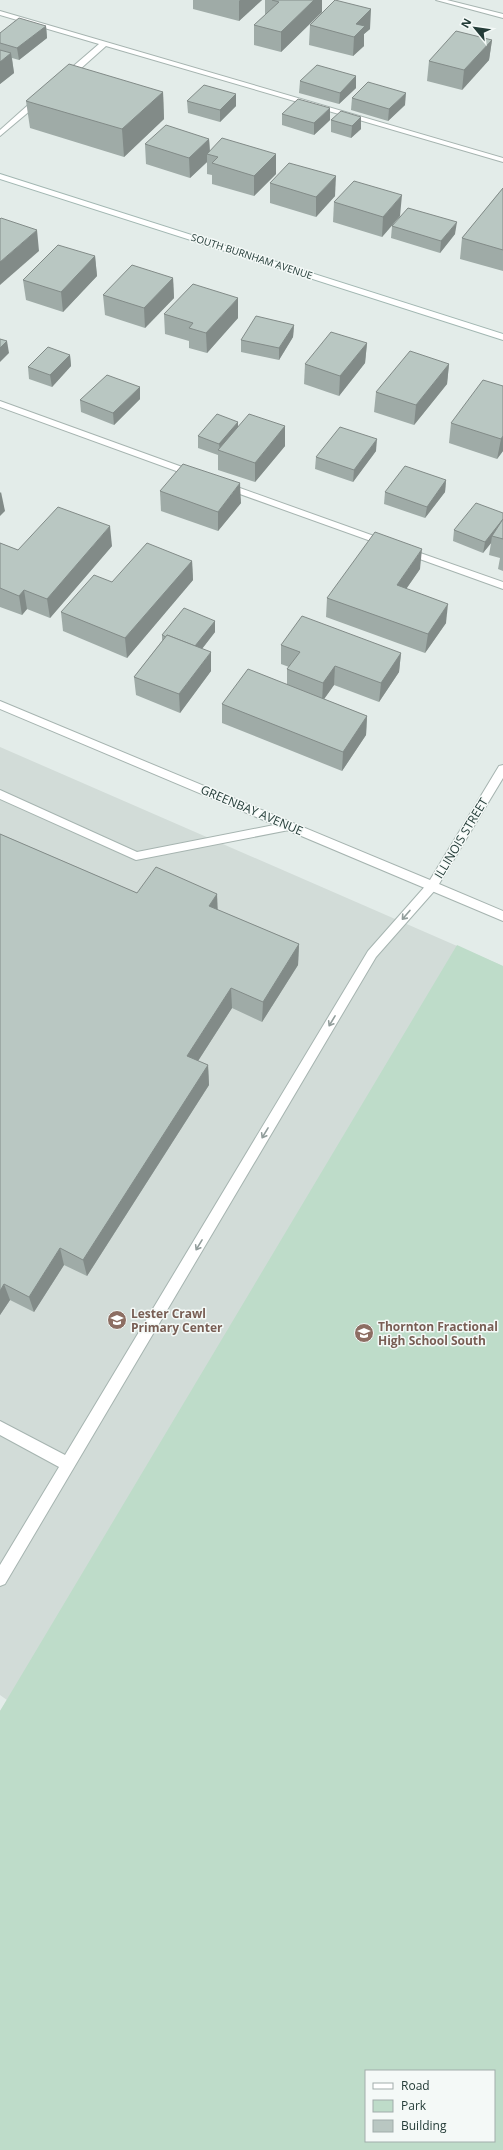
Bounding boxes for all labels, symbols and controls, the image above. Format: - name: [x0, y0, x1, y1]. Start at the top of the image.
- north arrow: [455, 8, 495, 48]
- text: N: [457, 15, 475, 30]
- street label: SOUTH BURNHAM AVENUE: [189, 230, 315, 282]
- street label: GREENBAY AVENUE: [198, 781, 306, 839]
- street label: ILLINOIS STREET: [430, 794, 492, 881]
- one-way arrow: [402, 910, 411, 921]
- one-way arrow: [327, 1015, 335, 1027]
- one-way arrow: [261, 1127, 269, 1139]
- one-way arrow: [194, 1239, 202, 1251]
- place label: Lester Crawl Primary Center: [131, 1305, 223, 1336]
- school or university icon: Lester Crawl Primary Center: [106, 1309, 128, 1331]
- place label: Thornton Fractional High School South: [378, 1318, 498, 1349]
- school or university icon: Thornton Fractional High School South: [353, 1322, 375, 1344]
- legend: [365, 2070, 495, 2142]
- text: Road: [401, 2077, 430, 2094]
- text: Park: [401, 2097, 427, 2114]
- text: Building: [401, 2117, 447, 2134]

